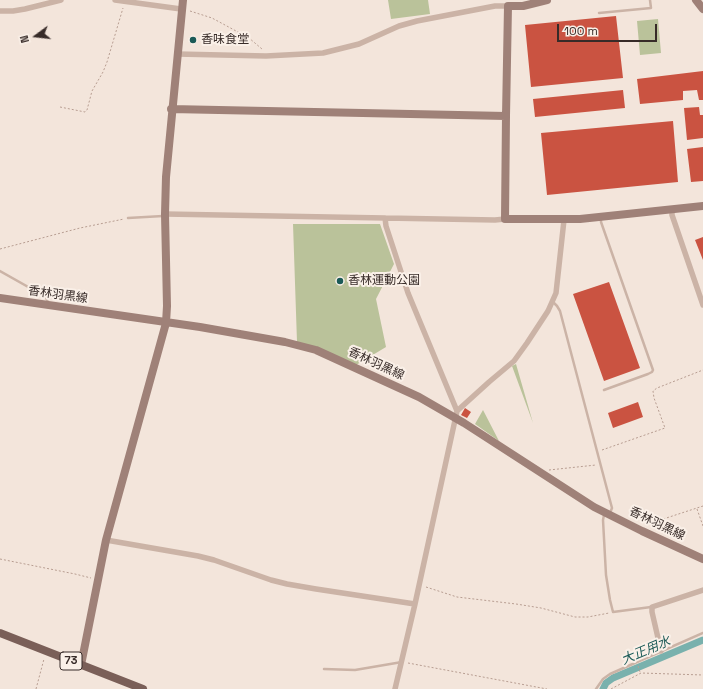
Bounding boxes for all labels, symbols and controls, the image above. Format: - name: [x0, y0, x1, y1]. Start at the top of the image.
- north arrow: [16, 16, 56, 56]
- scale bar: [559, 16, 659, 42]
- text: 100 m: [564, 23, 598, 39]
- place label: 香味食堂: [201, 33, 249, 47]
- text: N: [17, 34, 32, 44]
- marker: 香味食堂: [188, 35, 198, 45]
- place label: 香林運動公園: [348, 274, 420, 288]
- marker: 香林運動公園: [335, 276, 345, 286]
- street label: 香林羽黒線: [27, 284, 89, 306]
- street label: 香林羽黒線: [346, 345, 406, 383]
- street label: 香林羽黒線: [627, 504, 687, 544]
- water label: 大正用水: [619, 634, 673, 668]
- road number: 73: [60, 652, 82, 670]

